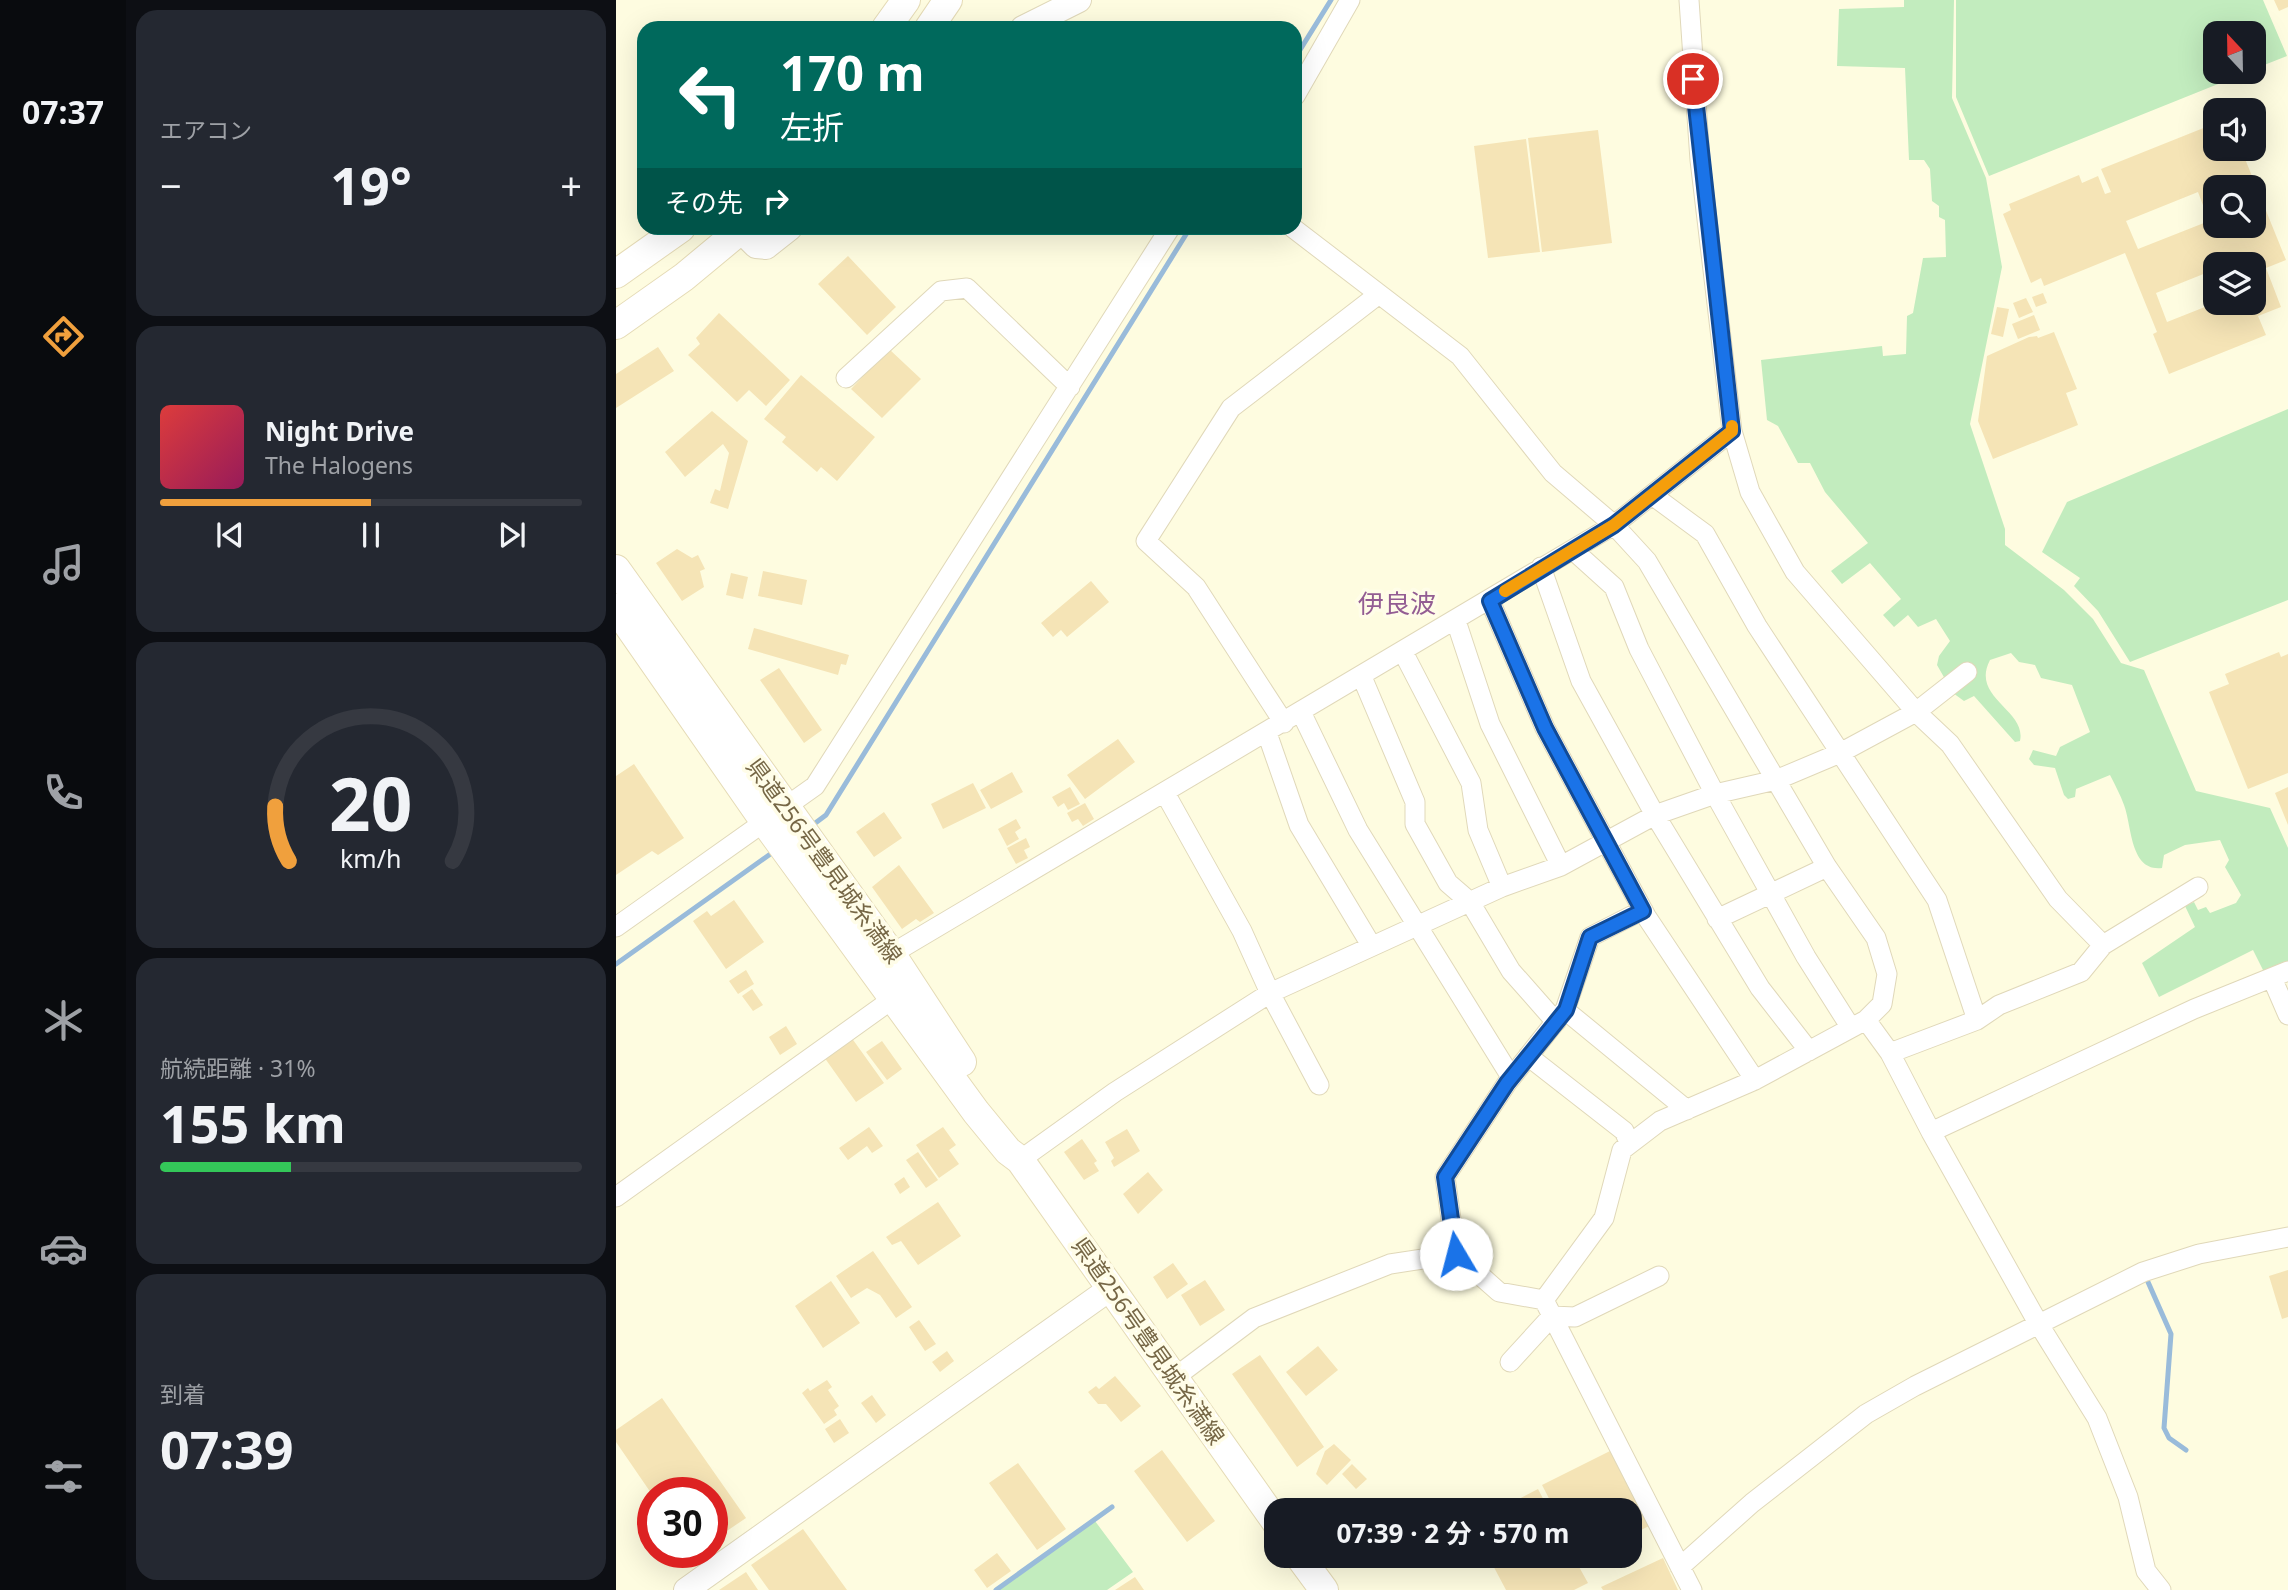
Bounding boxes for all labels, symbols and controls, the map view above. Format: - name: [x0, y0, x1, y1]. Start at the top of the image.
- north arrow: [2203, 21, 2266, 84]
- map controls: [2203, 21, 2266, 315]
- text: 170 m: [780, 39, 925, 105]
- icon: left: [665, 49, 756, 140]
- pin: [1663, 49, 1723, 109]
- icon: arrive: [1674, 60, 1712, 98]
- text: 07:37: [22, 90, 104, 133]
- button: sound: [2203, 98, 2266, 161]
- text: 左折: [780, 105, 844, 148]
- text: エアコン: [160, 114, 252, 146]
- text: 19°: [330, 149, 412, 220]
- text: −: [160, 159, 182, 211]
- text: +: [560, 159, 582, 211]
- button: search: [2203, 175, 2266, 238]
- icon: right: [757, 182, 795, 220]
- text: その先: [665, 184, 743, 220]
- button: layers: [2203, 252, 2266, 315]
- icon: directions: [39, 312, 88, 361]
- text: Night Drive: [265, 413, 414, 449]
- text: The Halogens: [265, 449, 413, 481]
- icon: previous: [211, 516, 249, 554]
- icon: pause: [352, 516, 390, 554]
- icon: next: [493, 516, 531, 554]
- icon: music: [39, 540, 88, 589]
- district label: 伊良波: [1358, 585, 1436, 621]
- street label: 県道256号豊見城糸満線: [739, 751, 910, 970]
- text: 20: [329, 753, 413, 852]
- icon: phone: [39, 768, 88, 817]
- text: km/h: [340, 841, 402, 875]
- icon: climate: [39, 996, 88, 1045]
- text: 航続距離 · 31%: [160, 1052, 316, 1084]
- text: 155 km: [160, 1087, 346, 1158]
- position arrow: [1419, 1217, 1493, 1291]
- icon: car: [39, 1224, 88, 1273]
- street label: 県道256号豊見城糸満線: [1065, 1230, 1233, 1451]
- text: 到着: [160, 1378, 206, 1410]
- text: 07:39: [160, 1413, 294, 1484]
- icon: filters: [39, 1452, 88, 1501]
- speed limit sign: 30: [637, 1477, 728, 1568]
- text: 07:39 · 2 分 · 570 m: [1337, 1515, 1569, 1551]

